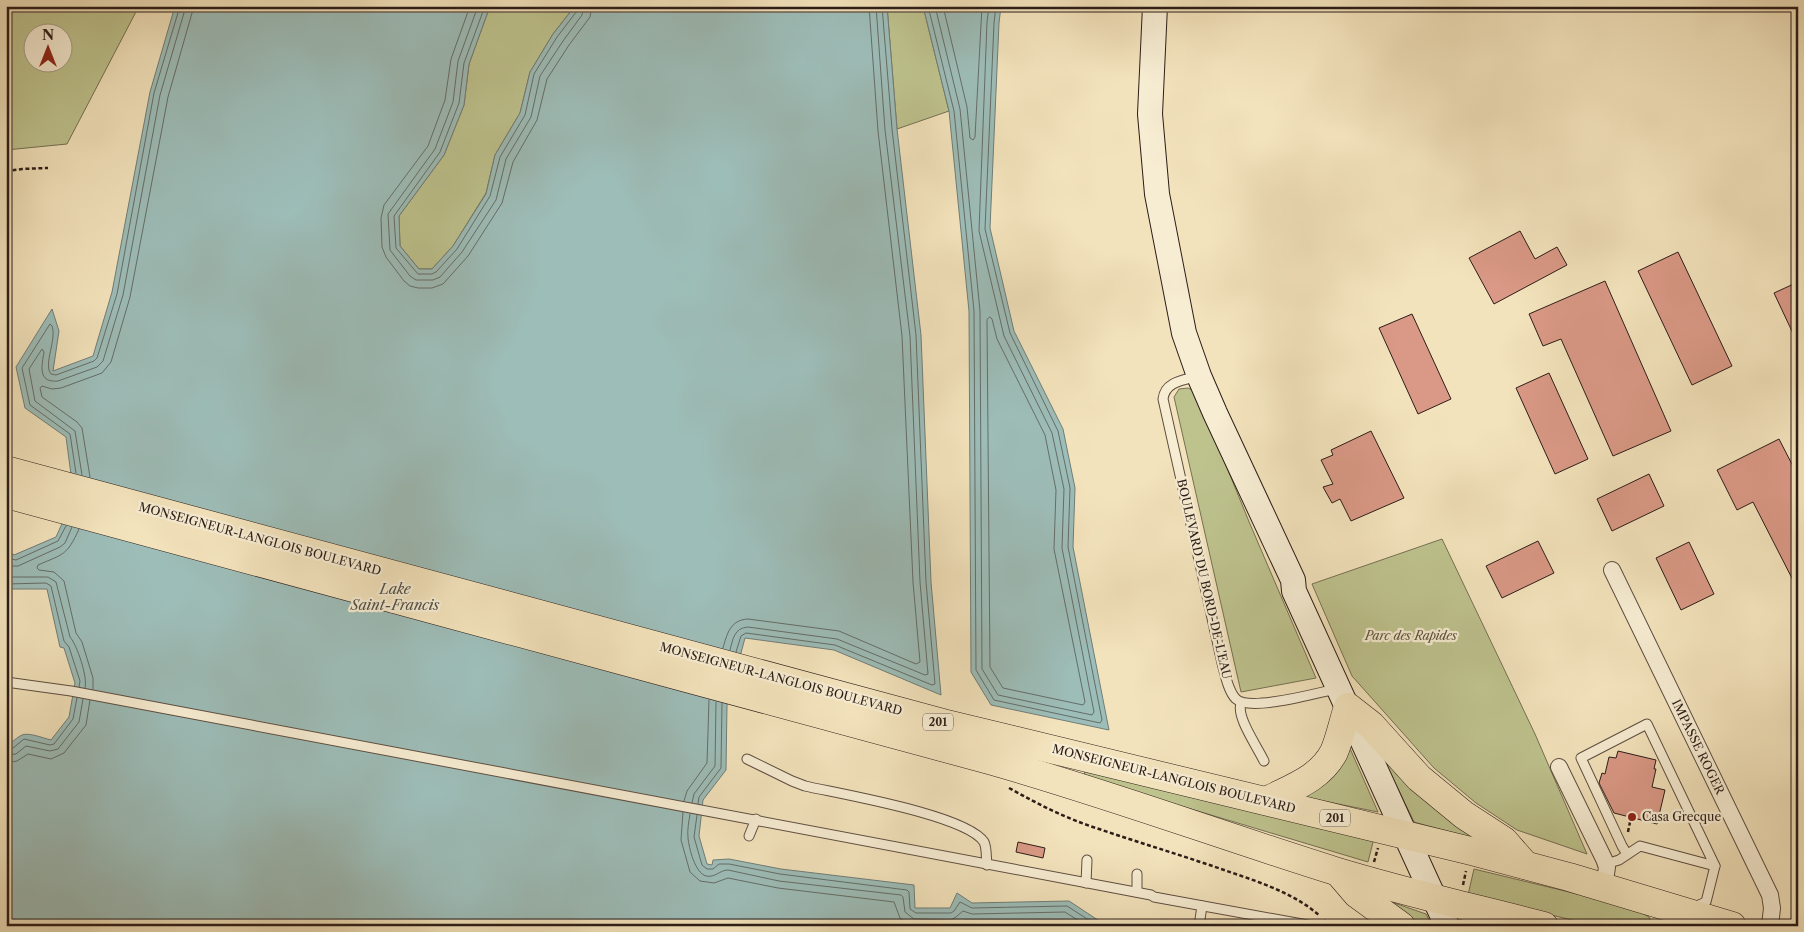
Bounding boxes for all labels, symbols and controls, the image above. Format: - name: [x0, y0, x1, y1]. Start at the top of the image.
- north arrow: [22, 22, 72, 72]
- text: N: [42, 26, 54, 44]
- street label: BOULEVARD DU BORD-DE-L'EAU: [1174, 477, 1235, 680]
- street label: MONSEIGNEUR-LANGLOIS BOULEVARD: [137, 499, 383, 578]
- water label: Lake Saint-Francis: [350, 580, 440, 614]
- park label: Parc des Rapides: [1364, 628, 1458, 643]
- street label: MONSEIGNEUR-LANGLOIS BOULEVARD: [658, 639, 904, 718]
- street label: IMPASSE ROGER: [1669, 697, 1729, 798]
- road number: 201: [923, 714, 953, 730]
- street label: MONSEIGNEUR-LANGLOIS BOULEVARD: [1051, 741, 1298, 816]
- place label: Casa Grecque: [1642, 809, 1721, 824]
- road number: 201: [1320, 810, 1350, 826]
- marker: Casa Grecque: [1626, 811, 1638, 823]

